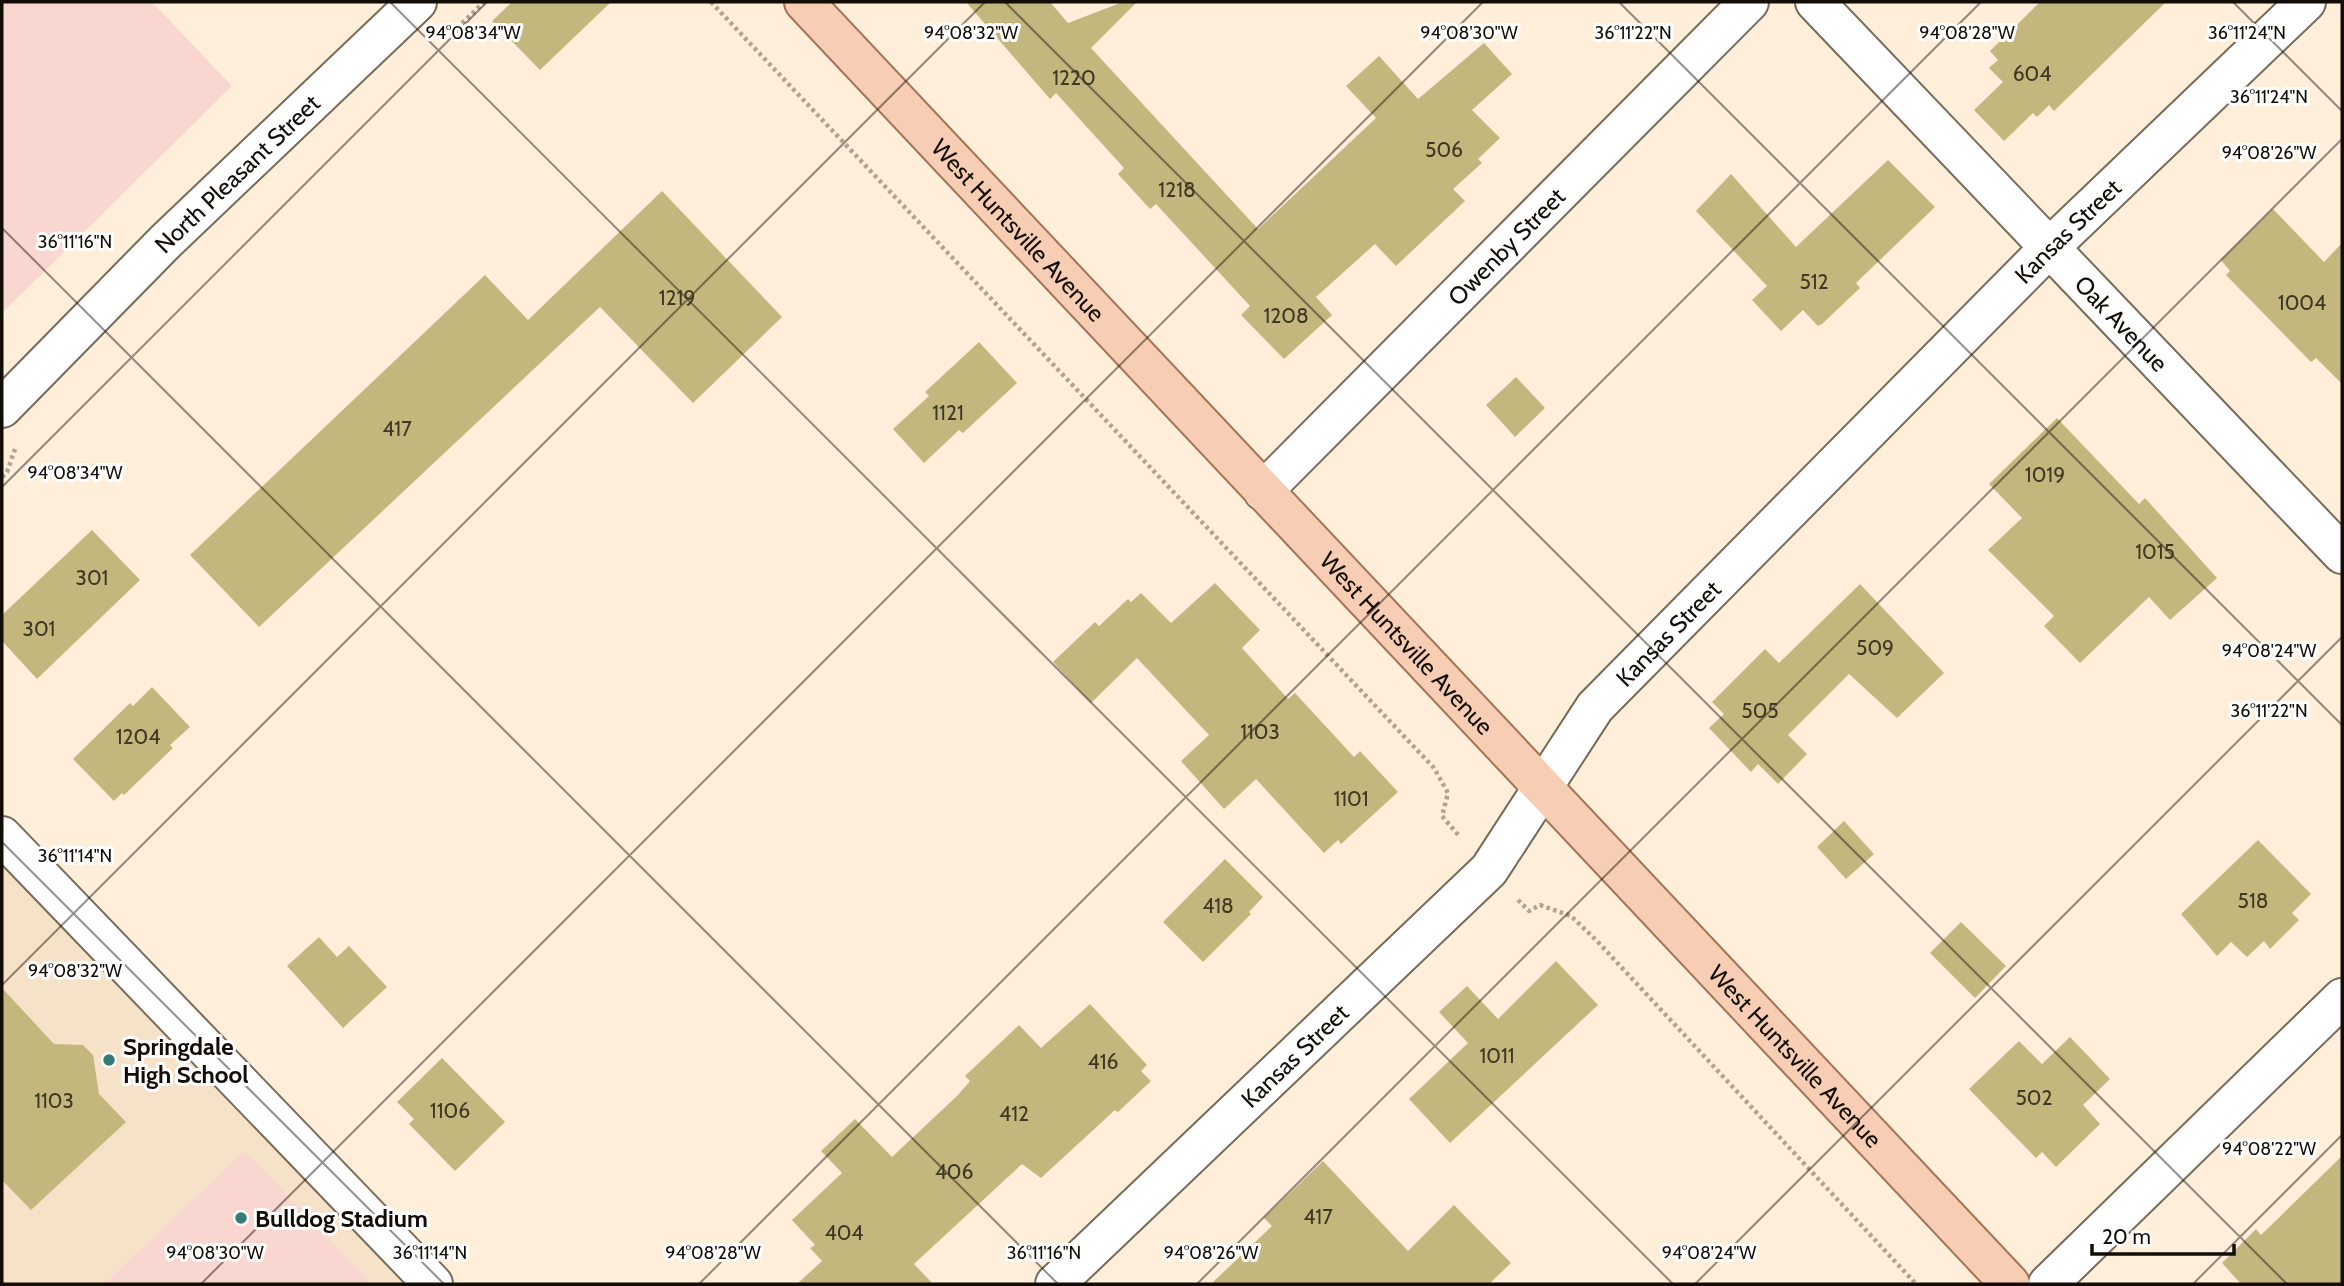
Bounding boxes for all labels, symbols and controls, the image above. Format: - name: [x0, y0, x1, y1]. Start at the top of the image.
- text: 94°08'34"W: [426, 22, 521, 44]
- text: 94°08'32"W: [924, 22, 1018, 44]
- text: 94°08'30"W: [1420, 22, 1518, 44]
- text: 36°11'22"N: [1594, 22, 1672, 44]
- text: 94°08'28"W: [1919, 22, 2015, 44]
- text: 36°11'24"N: [2208, 22, 2286, 44]
- house number: 604: [2013, 61, 2051, 86]
- house number: 1220: [1052, 65, 1096, 90]
- text: 36°11'24"N: [2230, 86, 2308, 108]
- street label: North Pleasant Street: [148, 88, 325, 259]
- street label: West Huntsville Avenue: [926, 133, 1111, 327]
- house number: 506: [1425, 137, 1463, 162]
- text: 94°08'26"W: [2222, 142, 2316, 164]
- street label: Kansas Street: [2008, 173, 2127, 289]
- house number: 1218: [1158, 177, 1196, 202]
- street label: Owenby Street: [1442, 182, 1571, 311]
- text: 36°11'16"N: [38, 231, 112, 253]
- house number: 512: [1799, 269, 1829, 294]
- street label: Oak Avenue: [2069, 269, 2174, 377]
- house number: 1219: [659, 285, 695, 310]
- house number: 1004: [2278, 290, 2326, 315]
- house number: 1208: [1263, 303, 1309, 328]
- house number: 1121: [932, 400, 964, 425]
- house number: 417: [382, 416, 412, 441]
- text: 94°08'34"W: [28, 462, 123, 484]
- house number: 1019: [2025, 462, 2065, 487]
- house number: 1015: [2135, 539, 2175, 564]
- street label: West Huntsville Avenue: [1314, 546, 1500, 740]
- house number: 301: [76, 565, 108, 590]
- street label: Kansas Street: [1609, 574, 1726, 692]
- house number: 301: [23, 616, 55, 641]
- house number: 509: [1856, 635, 1894, 660]
- text: 94°08'24"W: [2222, 640, 2316, 662]
- house number: 505: [1741, 698, 1779, 723]
- text: 36°11'22"N: [2230, 700, 2308, 722]
- house number: 1103: [1240, 719, 1280, 744]
- house number: 1204: [116, 724, 160, 749]
- house number: 1101: [1333, 786, 1369, 811]
- text: 36°11'14"N: [38, 845, 112, 867]
- house number: 518: [2238, 888, 2268, 913]
- house number: 418: [1202, 893, 1234, 918]
- street label: West Huntsville Avenue: [1703, 959, 1888, 1153]
- text: 94°08'32"W: [28, 960, 122, 982]
- street label: Kansas Street: [1235, 998, 1354, 1113]
- place label: Springdale High School: [123, 1032, 248, 1089]
- house number: 1011: [1479, 1043, 1515, 1068]
- house number: 416: [1088, 1049, 1119, 1074]
- marker: Springdale High School: [101, 1052, 117, 1068]
- house number: 502: [2015, 1085, 2053, 1110]
- house number: 1103: [34, 1088, 74, 1113]
- house number: 1106: [430, 1098, 470, 1123]
- house number: 412: [999, 1101, 1029, 1126]
- text: 94°08'22"W: [2222, 1138, 2316, 1160]
- house number: 406: [935, 1159, 973, 1184]
- place label: Bulldog Stadium: [255, 1204, 428, 1233]
- house number: 417: [1303, 1204, 1333, 1229]
- marker: Bulldog Stadium: [233, 1210, 249, 1226]
- scale bar: [2092, 1212, 2234, 1256]
- house number: 404: [825, 1220, 863, 1245]
- text: 20 m: [2102, 1224, 2151, 1249]
- text: 94°08'30"W: [166, 1242, 264, 1264]
- text: 36°11'14"N: [393, 1242, 467, 1264]
- text: 94°08'28"W: [665, 1242, 761, 1264]
- text: 36°11'16"N: [1007, 1242, 1081, 1264]
- text: 94°08'26"W: [1164, 1242, 1258, 1264]
- text: 94°08'24"W: [1662, 1242, 1756, 1264]

